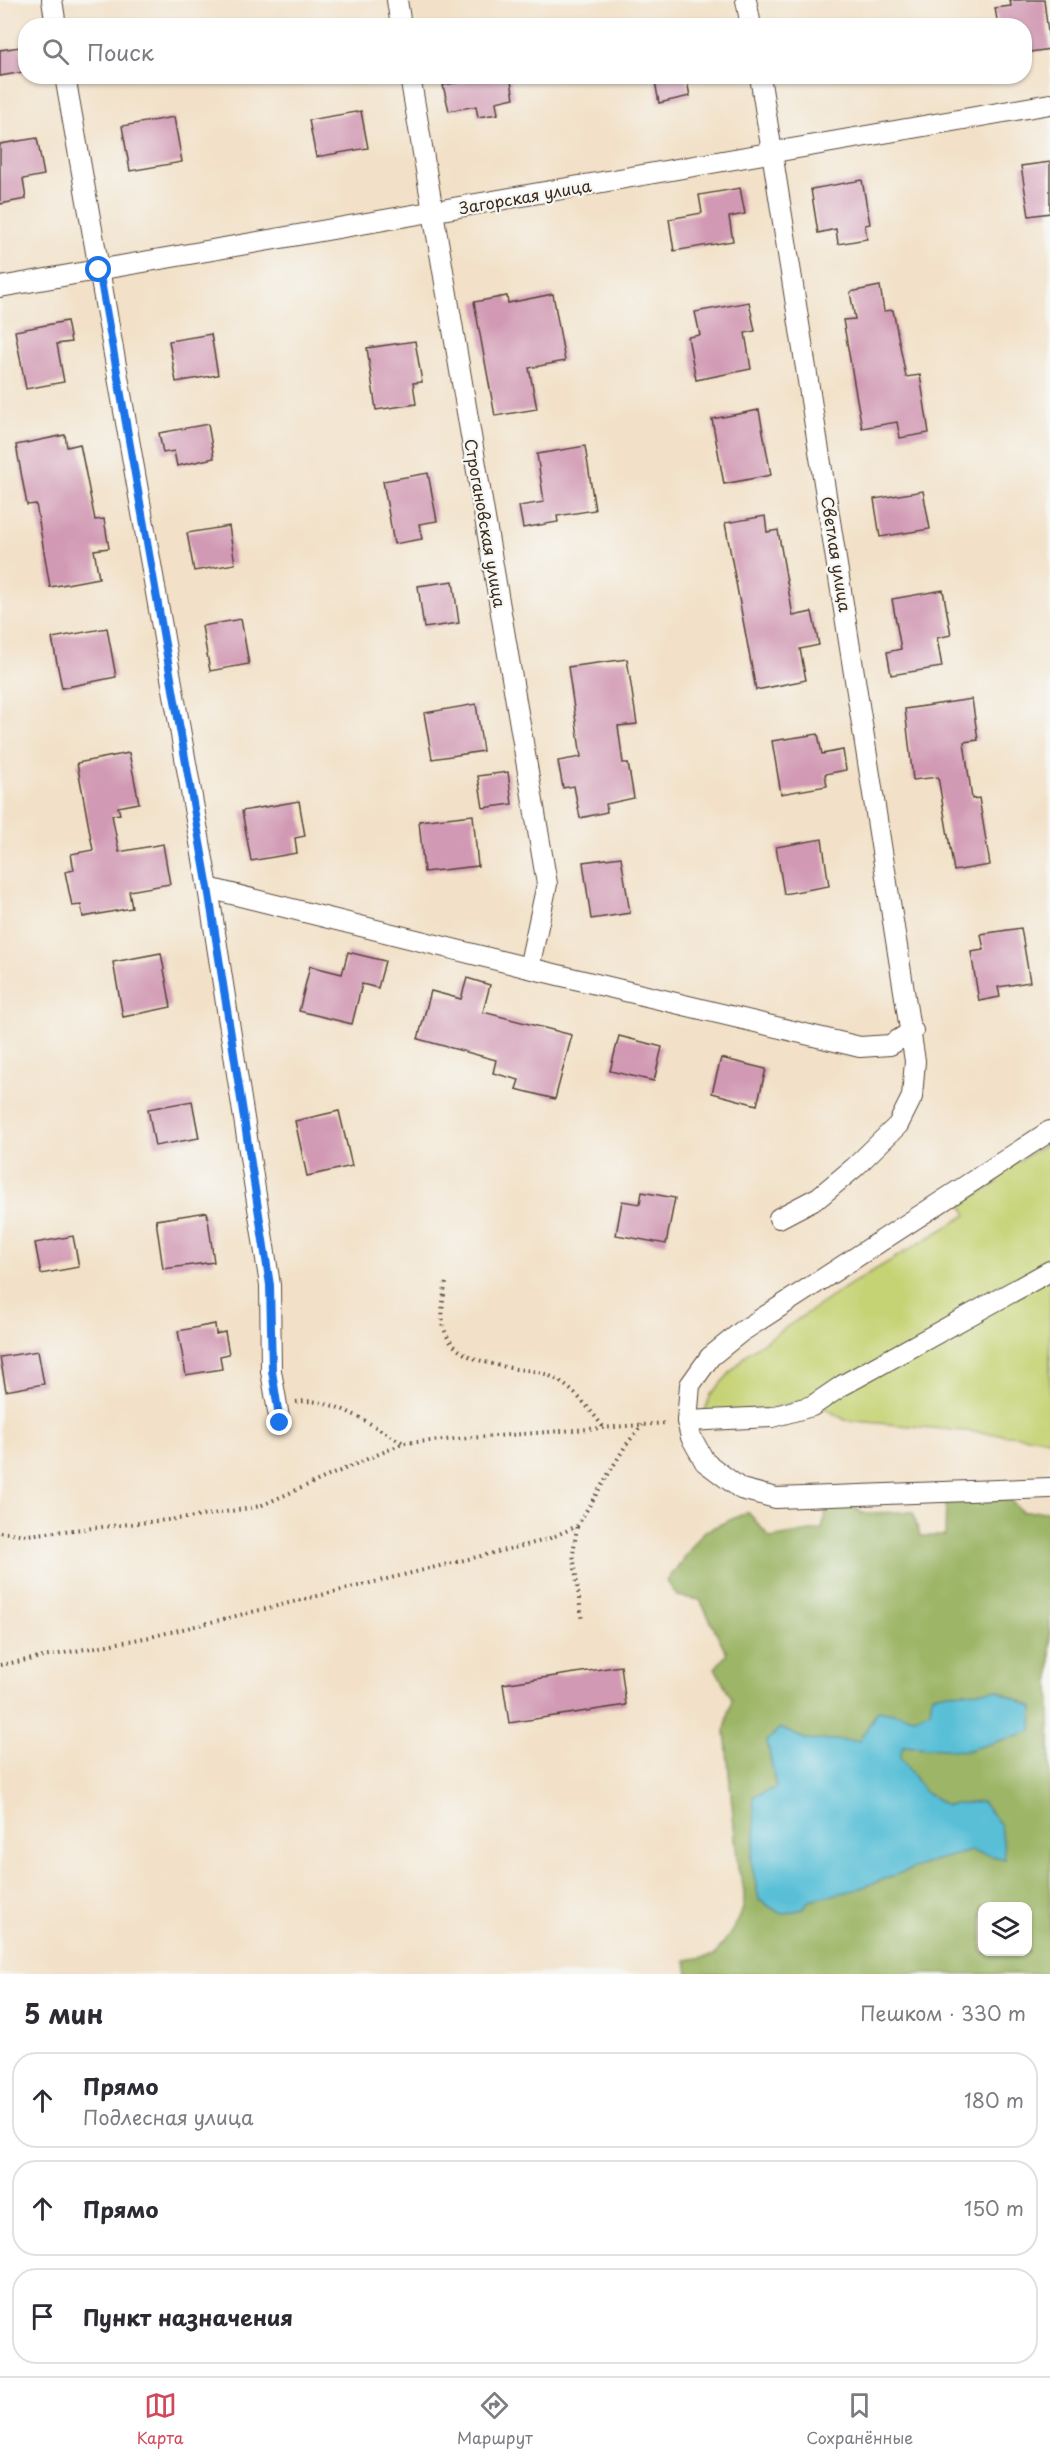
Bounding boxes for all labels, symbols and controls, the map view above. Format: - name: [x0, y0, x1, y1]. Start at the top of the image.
- search box: [18, 18, 1032, 84]
- icon: search: [39, 35, 72, 68]
- text: Поиск: [87, 35, 154, 68]
- street label: Загорская улица: [457, 173, 593, 219]
- route start: [85, 256, 111, 282]
- street label: Строгановская улица: [459, 437, 513, 609]
- street label: Светлая улица: [816, 495, 858, 613]
- route end: [266, 1409, 292, 1435]
- map controls: [978, 1902, 1032, 1956]
- button: layers: [978, 1902, 1032, 1956]
- text: 5 мин: [24, 1994, 103, 2033]
- text: Пешком · 330 m: [860, 1998, 1026, 2028]
- text: Прямо: [83, 2069, 158, 2102]
- icon: ahead: [26, 2084, 59, 2117]
- text: 180 m: [964, 2085, 1024, 2115]
- text: Подлесная улица: [83, 2102, 254, 2132]
- icon: ahead: [26, 2192, 59, 2225]
- text: Прямо: [83, 2192, 158, 2225]
- text: 150 m: [964, 2193, 1024, 2223]
- icon: arrive: [26, 2300, 59, 2333]
- text: Пункт назначения: [83, 2300, 293, 2333]
- tab: Карта: [137, 2389, 184, 2449]
- tab: Маршрут: [457, 2389, 533, 2449]
- tab: Сохранённые: [806, 2389, 913, 2449]

